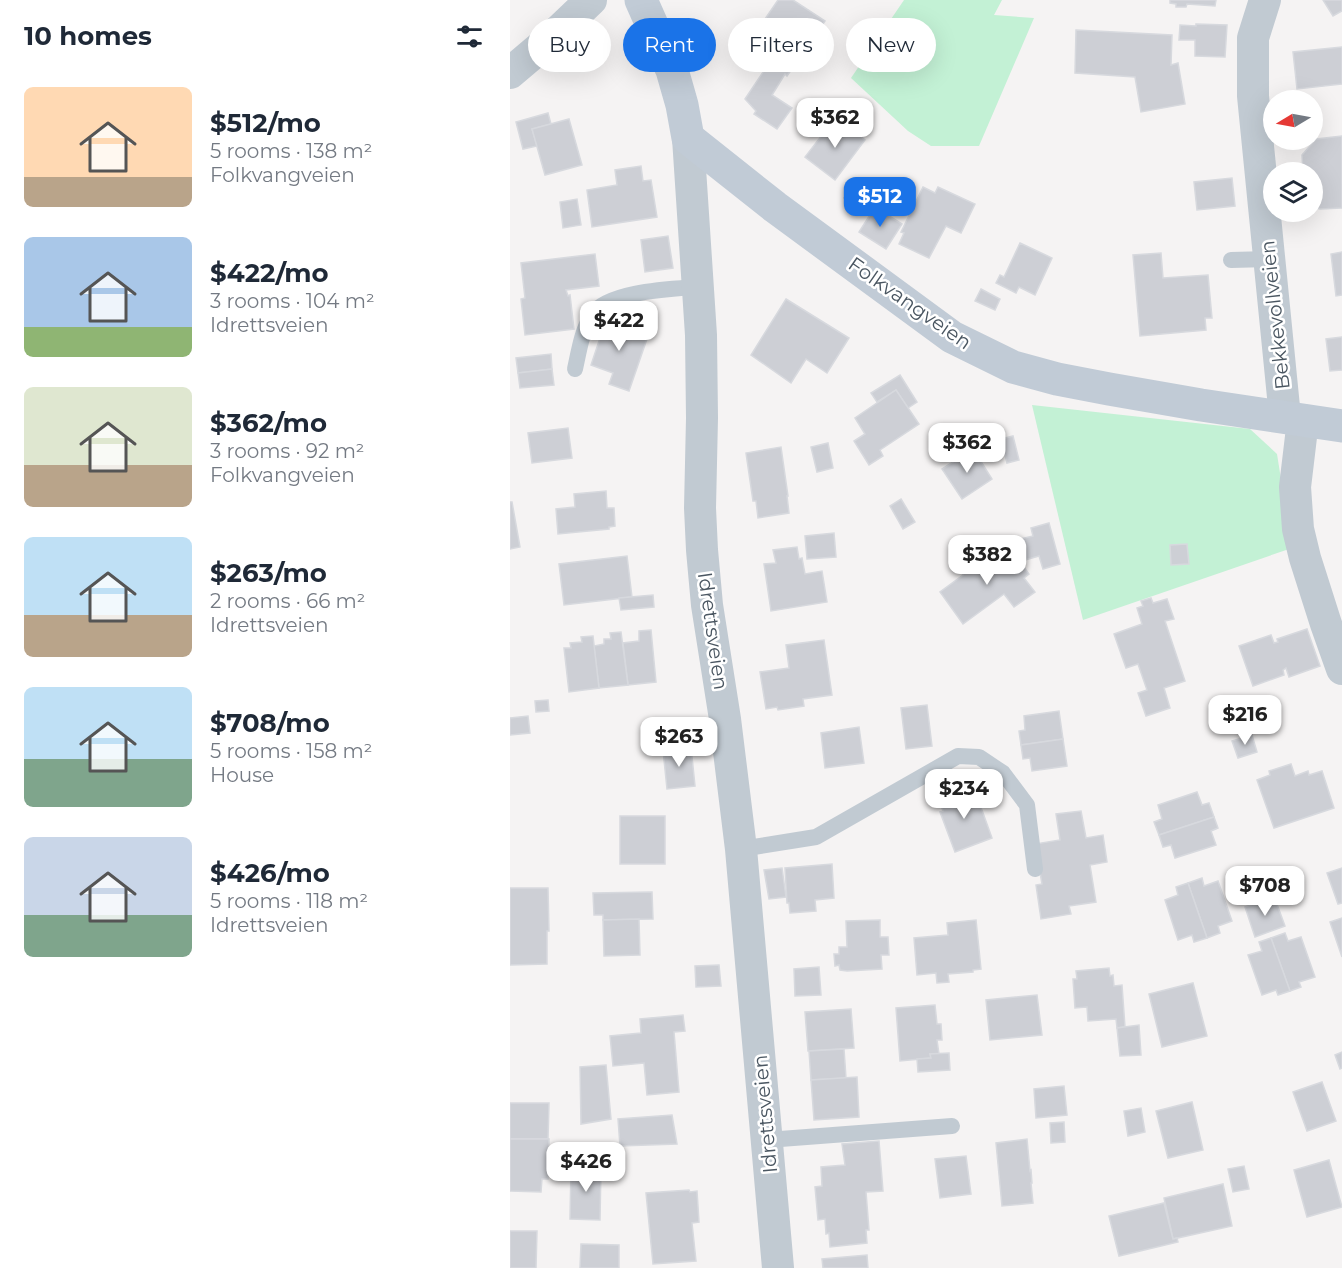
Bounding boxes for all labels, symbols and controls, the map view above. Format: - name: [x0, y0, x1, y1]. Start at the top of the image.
- chip: Buy: [528, 18, 611, 72]
- chip: Rent: [623, 18, 716, 72]
- chip: Filters: [728, 18, 834, 72]
- chip: New: [846, 18, 936, 72]
- text: 10 homes: [24, 20, 152, 52]
- icon: filters: [453, 20, 486, 53]
- north arrow: [1263, 90, 1323, 150]
- map controls: [1263, 90, 1323, 222]
- pin: $362: [799, 98, 871, 149]
- text: $362: [810, 105, 860, 129]
- text: $512/mo: [210, 107, 321, 139]
- icon: home: [72, 111, 144, 183]
- text: 5 rooms · 138 m²: [210, 139, 372, 163]
- button: layers: [1263, 162, 1323, 222]
- text: Folkvangveien: [210, 163, 355, 187]
- pin: $512: [844, 177, 916, 228]
- text: $512: [858, 184, 902, 208]
- street label: Bekkevollveien: [1255, 239, 1295, 391]
- street label: Folkvangveien: [844, 252, 976, 354]
- text: $422/mo: [210, 257, 329, 289]
- icon: home: [72, 261, 144, 333]
- text: 3 rooms · 104 m²: [210, 289, 375, 313]
- pin: $422: [583, 301, 655, 352]
- text: $422: [594, 308, 644, 332]
- text: Idrettsveien: [210, 313, 329, 337]
- text: $362/mo: [210, 407, 327, 439]
- icon: home: [72, 411, 144, 483]
- pin: $362: [931, 423, 1003, 474]
- text: $362: [942, 430, 992, 454]
- text: 3 rooms · 92 m²: [210, 439, 364, 463]
- text: Folkvangveien: [210, 463, 355, 487]
- pin: $382: [951, 535, 1023, 586]
- text: $382: [962, 542, 1012, 566]
- text: $263/mo: [210, 557, 327, 589]
- icon: home: [72, 561, 144, 633]
- street label: Idrettsveien: [693, 571, 733, 691]
- text: 2 rooms · 66 m²: [210, 589, 365, 613]
- text: Idrettsveien: [210, 613, 329, 637]
- pin: $216: [1209, 695, 1281, 746]
- text: $216: [1222, 702, 1268, 726]
- text: $708/mo: [210, 707, 330, 739]
- icon: home: [72, 711, 144, 783]
- pin: $263: [643, 717, 715, 768]
- text: $263: [654, 724, 704, 748]
- text: 5 rooms · 158 m²: [210, 739, 372, 763]
- text: House: [210, 763, 274, 787]
- pin: $234: [928, 769, 1000, 820]
- text: $234: [939, 776, 989, 800]
- text: $426/mo: [210, 857, 330, 889]
- icon: home: [72, 861, 144, 933]
- pin: $708: [1229, 866, 1301, 917]
- text: $708: [1239, 873, 1291, 897]
- text: 5 rooms · 118 m²: [210, 889, 368, 913]
- text: Idrettsveien: [210, 913, 329, 937]
- street label: Idrettsveien: [748, 1054, 782, 1174]
- pin: $426: [550, 1142, 622, 1193]
- text: $426: [560, 1149, 612, 1173]

